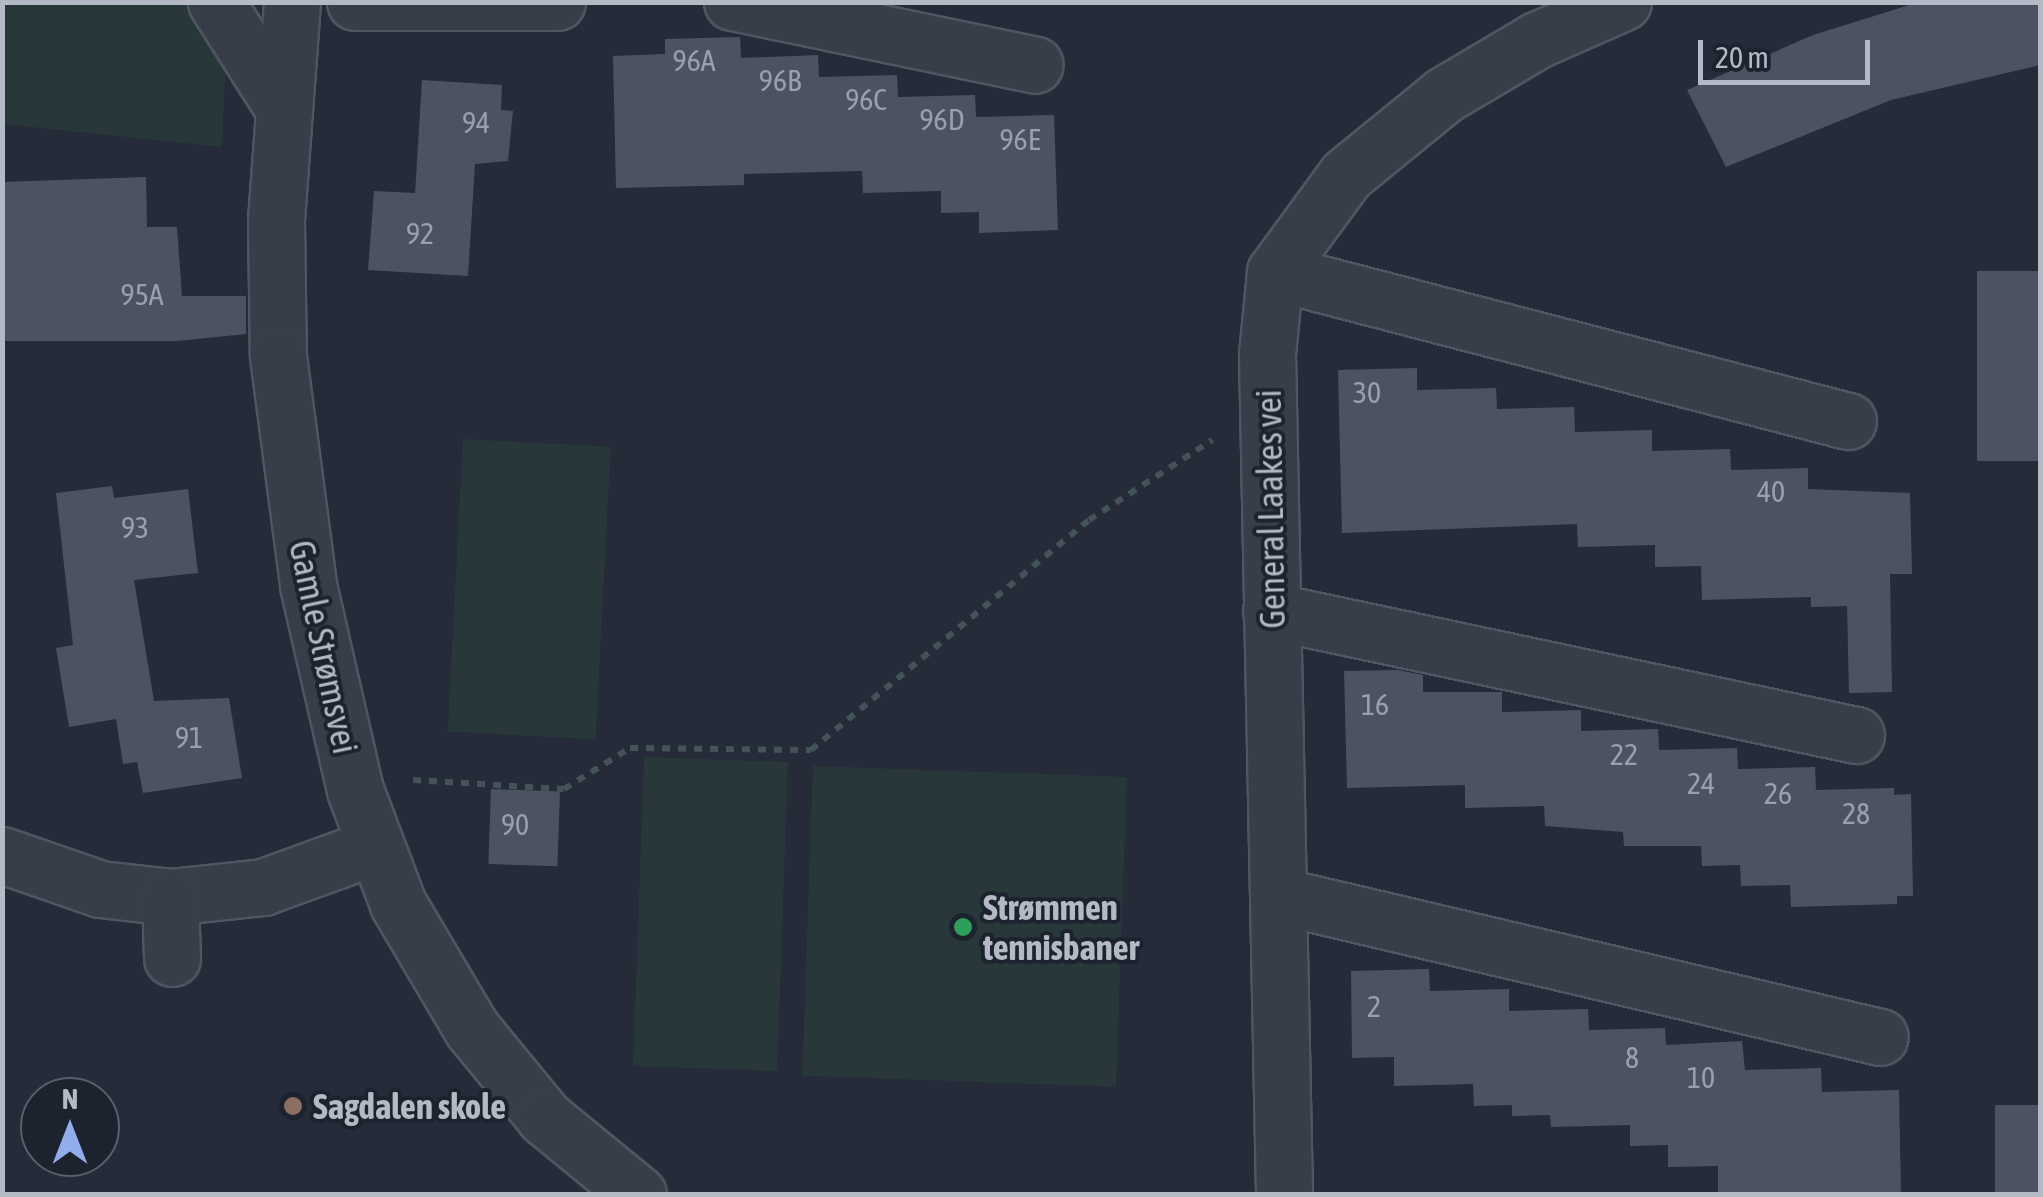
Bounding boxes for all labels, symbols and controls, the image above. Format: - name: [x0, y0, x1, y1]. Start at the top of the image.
- scale bar: [1703, 20, 1876, 82]
- text: 20 m: [1715, 40, 1769, 74]
- house number: 96A: [673, 42, 715, 78]
- house number: 96B: [759, 62, 801, 98]
- house number: 96C: [845, 81, 887, 117]
- house number: 96D: [920, 101, 964, 137]
- house number: 94: [462, 104, 490, 140]
- house number: 96E: [1000, 121, 1040, 157]
- house number: 92: [406, 215, 434, 251]
- house number: 95A: [121, 276, 163, 312]
- house number: 30: [1353, 374, 1381, 410]
- street label: General Laakes vei: [1247, 389, 1293, 629]
- house number: 40: [1757, 473, 1785, 509]
- house number: 93: [121, 509, 149, 545]
- street label: Gamle Strømsvei: [281, 537, 367, 757]
- house number: 16: [1361, 686, 1389, 722]
- house number: 91: [175, 719, 203, 755]
- house number: 22: [1610, 736, 1638, 772]
- house number: 24: [1687, 765, 1715, 801]
- house number: 26: [1764, 775, 1792, 811]
- house number: 28: [1842, 795, 1870, 831]
- house number: 90: [501, 806, 529, 842]
- place label: Strømmen tennisbaner: [983, 886, 1139, 968]
- marker: Strømmen tennisbaner: [952, 916, 974, 938]
- house number: 2: [1367, 988, 1381, 1024]
- house number: 8: [1625, 1039, 1639, 1075]
- house number: 10: [1687, 1059, 1715, 1095]
- north arrow: [20, 1077, 120, 1177]
- text: N: [62, 1083, 78, 1115]
- place label: Sagdalen skole: [313, 1085, 506, 1127]
- marker: Sagdalen skole: [282, 1095, 304, 1117]

